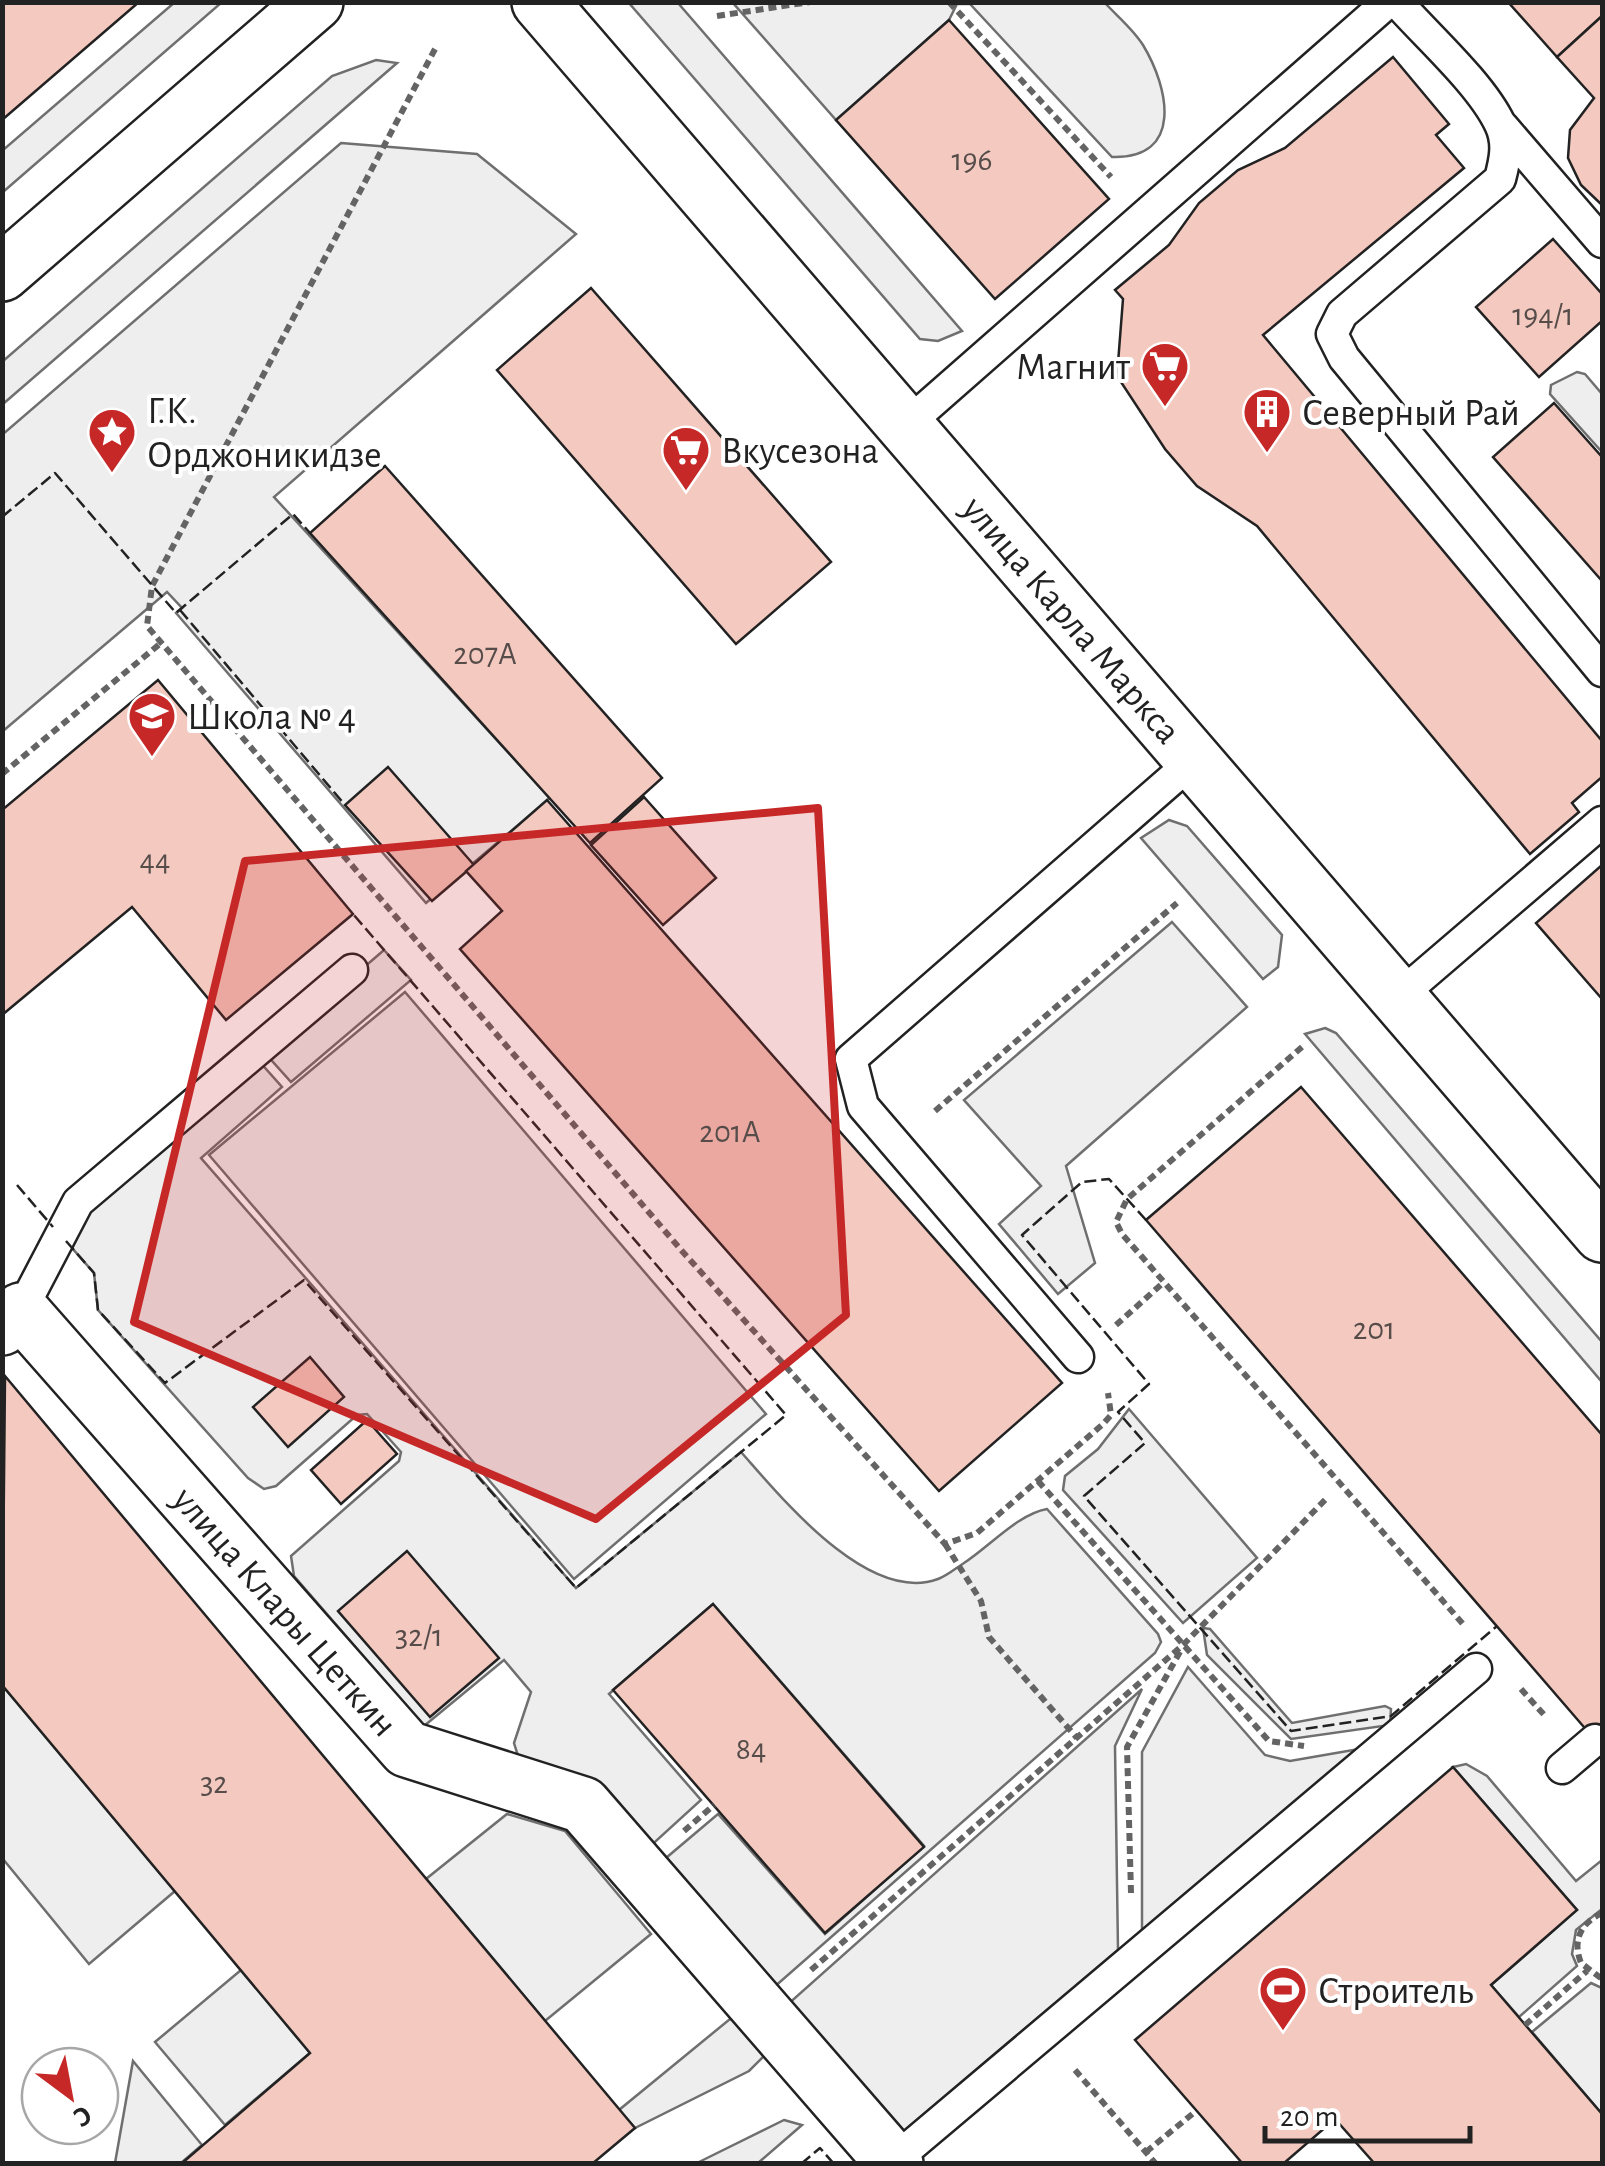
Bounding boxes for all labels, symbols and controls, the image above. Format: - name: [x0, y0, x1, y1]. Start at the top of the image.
- house number: 196: [951, 144, 993, 176]
- house number: 194/1: [1512, 299, 1574, 331]
- supermarket icon: Магнит: [1139, 340, 1191, 408]
- place label: Магнит: [1016, 349, 1130, 387]
- building icon: Северный Рай: [1241, 386, 1293, 454]
- place label: Г.К. Орджоникидзе: [147, 393, 382, 475]
- place label: Северный Рай: [1302, 395, 1520, 433]
- place icon: Г.К. Орджоникидзе: [86, 406, 138, 474]
- supermarket icon: Вкусезона: [660, 424, 712, 492]
- place label: Вкусезона: [721, 433, 879, 471]
- street label: улица Карла Маркса: [954, 489, 1187, 751]
- house number: 207А: [453, 638, 517, 670]
- school or university icon: Школа № 4: [126, 690, 178, 758]
- place label: Школа № 4: [187, 699, 356, 737]
- house number: 44: [140, 844, 170, 876]
- house number: 201А: [699, 1116, 761, 1148]
- house number: 201: [1353, 1313, 1395, 1345]
- street label: улица Клары Цеткин: [164, 1480, 403, 1744]
- house number: 32/1: [395, 1620, 443, 1652]
- house number: 84: [736, 1733, 766, 1765]
- house number: 32: [200, 1767, 228, 1799]
- sports icon: Строитель: [1257, 1964, 1309, 2032]
- place label: Строитель: [1318, 1973, 1473, 2011]
- north arrow: [20, 2046, 120, 2146]
- scale bar: [1265, 2081, 1470, 2143]
- text: С: [68, 2100, 96, 2131]
- text: 20 m: [1280, 2102, 1338, 2132]

